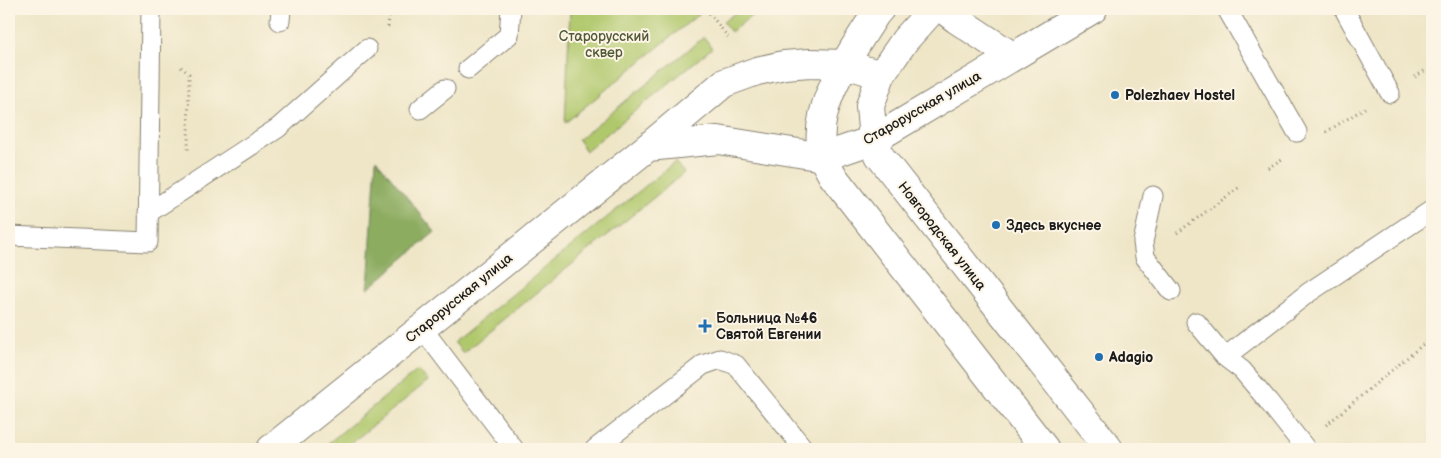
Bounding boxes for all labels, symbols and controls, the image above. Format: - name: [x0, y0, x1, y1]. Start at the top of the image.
- park label: Старорусский сквер: [559, 28, 649, 61]
- street label: Старорусская улица: [860, 67, 984, 149]
- place label: Polezhaev Hostel: [1125, 87, 1235, 104]
- marker: Polezhaev Hostel: [1109, 89, 1121, 101]
- street label: Новгородская улица: [894, 178, 990, 294]
- place label: Здесь вкуснее: [1006, 217, 1101, 234]
- marker: Здесь вкуснее: [990, 219, 1002, 231]
- street label: Старорусская улица: [402, 249, 517, 346]
- place label: Больница №46 Святой Евгении: [716, 310, 821, 343]
- marker: Больница №46 Святой Евгении: [698, 319, 712, 333]
- place label: Adagio: [1108, 349, 1153, 366]
- marker: Adagio: [1093, 351, 1105, 363]

